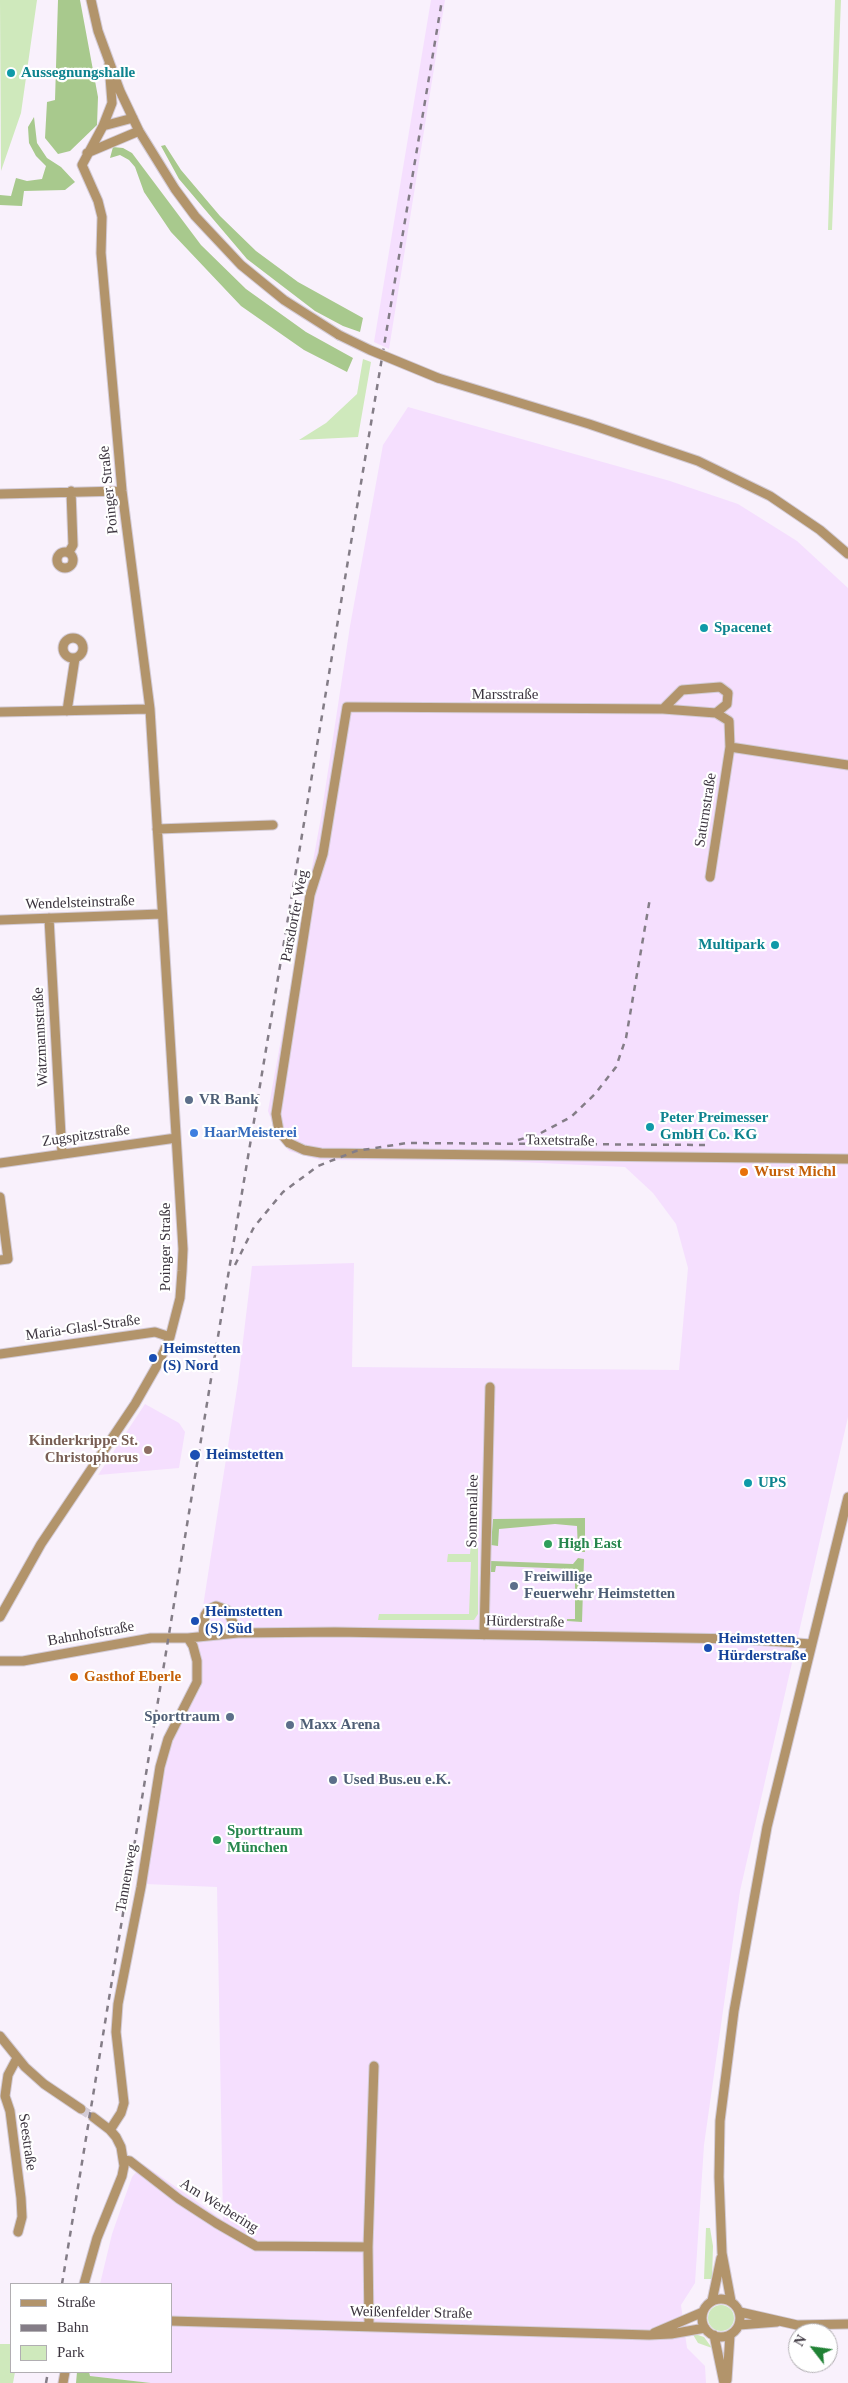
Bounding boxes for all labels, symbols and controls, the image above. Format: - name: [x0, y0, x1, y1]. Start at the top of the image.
- place label: Aussegnungshalle: [21, 64, 135, 82]
- marker: Aussegnungshalle: [5, 67, 17, 79]
- street label: Poinger Straße: [95, 445, 123, 535]
- place label: Spacenet: [714, 619, 771, 637]
- marker: Spacenet: [698, 622, 710, 634]
- street label: Marsstraße: [472, 686, 538, 704]
- street label: Saturnstraße: [691, 772, 721, 848]
- street label: Parsdorfer Weg: [277, 868, 313, 964]
- street label: Wendelsteinstraße: [25, 892, 135, 914]
- place label: Multipark: [698, 936, 765, 954]
- marker: Multipark: [769, 939, 781, 951]
- street label: Watzmannstraße: [29, 987, 53, 1087]
- place label: VR Bank: [199, 1091, 259, 1109]
- marker: VR Bank: [183, 1094, 195, 1106]
- place label: Peter Preimesser GmbH Co. KG: [660, 1109, 768, 1144]
- street label: Zugspitzstraße: [41, 1121, 131, 1151]
- marker: Peter Preimesser GmbH Co. KG: [644, 1121, 656, 1133]
- place label: HaarMeisterei: [204, 1124, 297, 1142]
- marker: HaarMeisterei: [188, 1127, 200, 1139]
- street label: Taxetstraße: [525, 1131, 595, 1151]
- place label: Wurst Michl: [754, 1163, 836, 1181]
- marker: Wurst Michl: [738, 1166, 750, 1178]
- street label: Poinger Straße: [157, 1203, 175, 1291]
- street label: Maria-Glasl-Straße: [24, 1311, 142, 1345]
- place label: Heimstetten (S) Nord: [163, 1340, 240, 1375]
- marker: Heimstetten (S) Nord: [147, 1352, 159, 1364]
- place label: Kinderkrippe St. Christophorus: [29, 1432, 138, 1467]
- marker: Kinderkrippe St. Christophorus: [142, 1444, 154, 1456]
- place label: Heimstetten: [206, 1446, 283, 1464]
- marker: Heimstetten: [188, 1448, 202, 1462]
- street label: Sonnenallee: [463, 1474, 483, 1548]
- place label: UPS: [758, 1474, 786, 1492]
- marker: UPS: [742, 1477, 754, 1489]
- place label: High East: [558, 1535, 622, 1553]
- marker: High East: [542, 1538, 554, 1550]
- place label: Freiwillige Feuerwehr Heimstetten: [524, 1568, 675, 1603]
- marker: Freiwillige Feuerwehr Heimstetten: [508, 1580, 520, 1592]
- place label: Heimstetten (S) Süd: [205, 1603, 282, 1638]
- street label: Hürderstraße: [486, 1612, 564, 1632]
- marker: Heimstetten (S) Süd: [189, 1615, 201, 1627]
- street label: Bahnhofstraße: [46, 1618, 136, 1650]
- place label: Heimstetten, Hürderstraße: [718, 1630, 806, 1665]
- marker: Heimstetten, Hürderstraße: [702, 1642, 714, 1654]
- place label: Gasthof Eberle: [84, 1668, 181, 1686]
- marker: Gasthof Eberle: [68, 1671, 80, 1683]
- place label: Sporttraum: [144, 1708, 220, 1726]
- marker: Sporttraum: [224, 1711, 236, 1723]
- place label: Maxx Arena: [300, 1716, 380, 1734]
- marker: Maxx Arena: [284, 1719, 296, 1731]
- place label: Used Bus.eu e.K.: [343, 1771, 451, 1789]
- marker: Used Bus.eu e.K.: [327, 1774, 339, 1786]
- place label: Sporttraum München: [227, 1822, 303, 1857]
- marker: Sporttraum München: [211, 1834, 223, 1846]
- street label: Tannenweg: [112, 1843, 142, 1913]
- street label: Seestraße: [14, 2112, 40, 2172]
- street label: Am Werbering: [176, 2175, 262, 2237]
- legend: [10, 2283, 172, 2373]
- text: Straße: [57, 2294, 95, 2310]
- street label: Weißenfelder Straße: [350, 2303, 472, 2323]
- text: Bahn: [57, 2319, 89, 2335]
- north arrow: [788, 2323, 838, 2373]
- text: N: [791, 2333, 809, 2349]
- text: Park: [57, 2344, 85, 2360]

